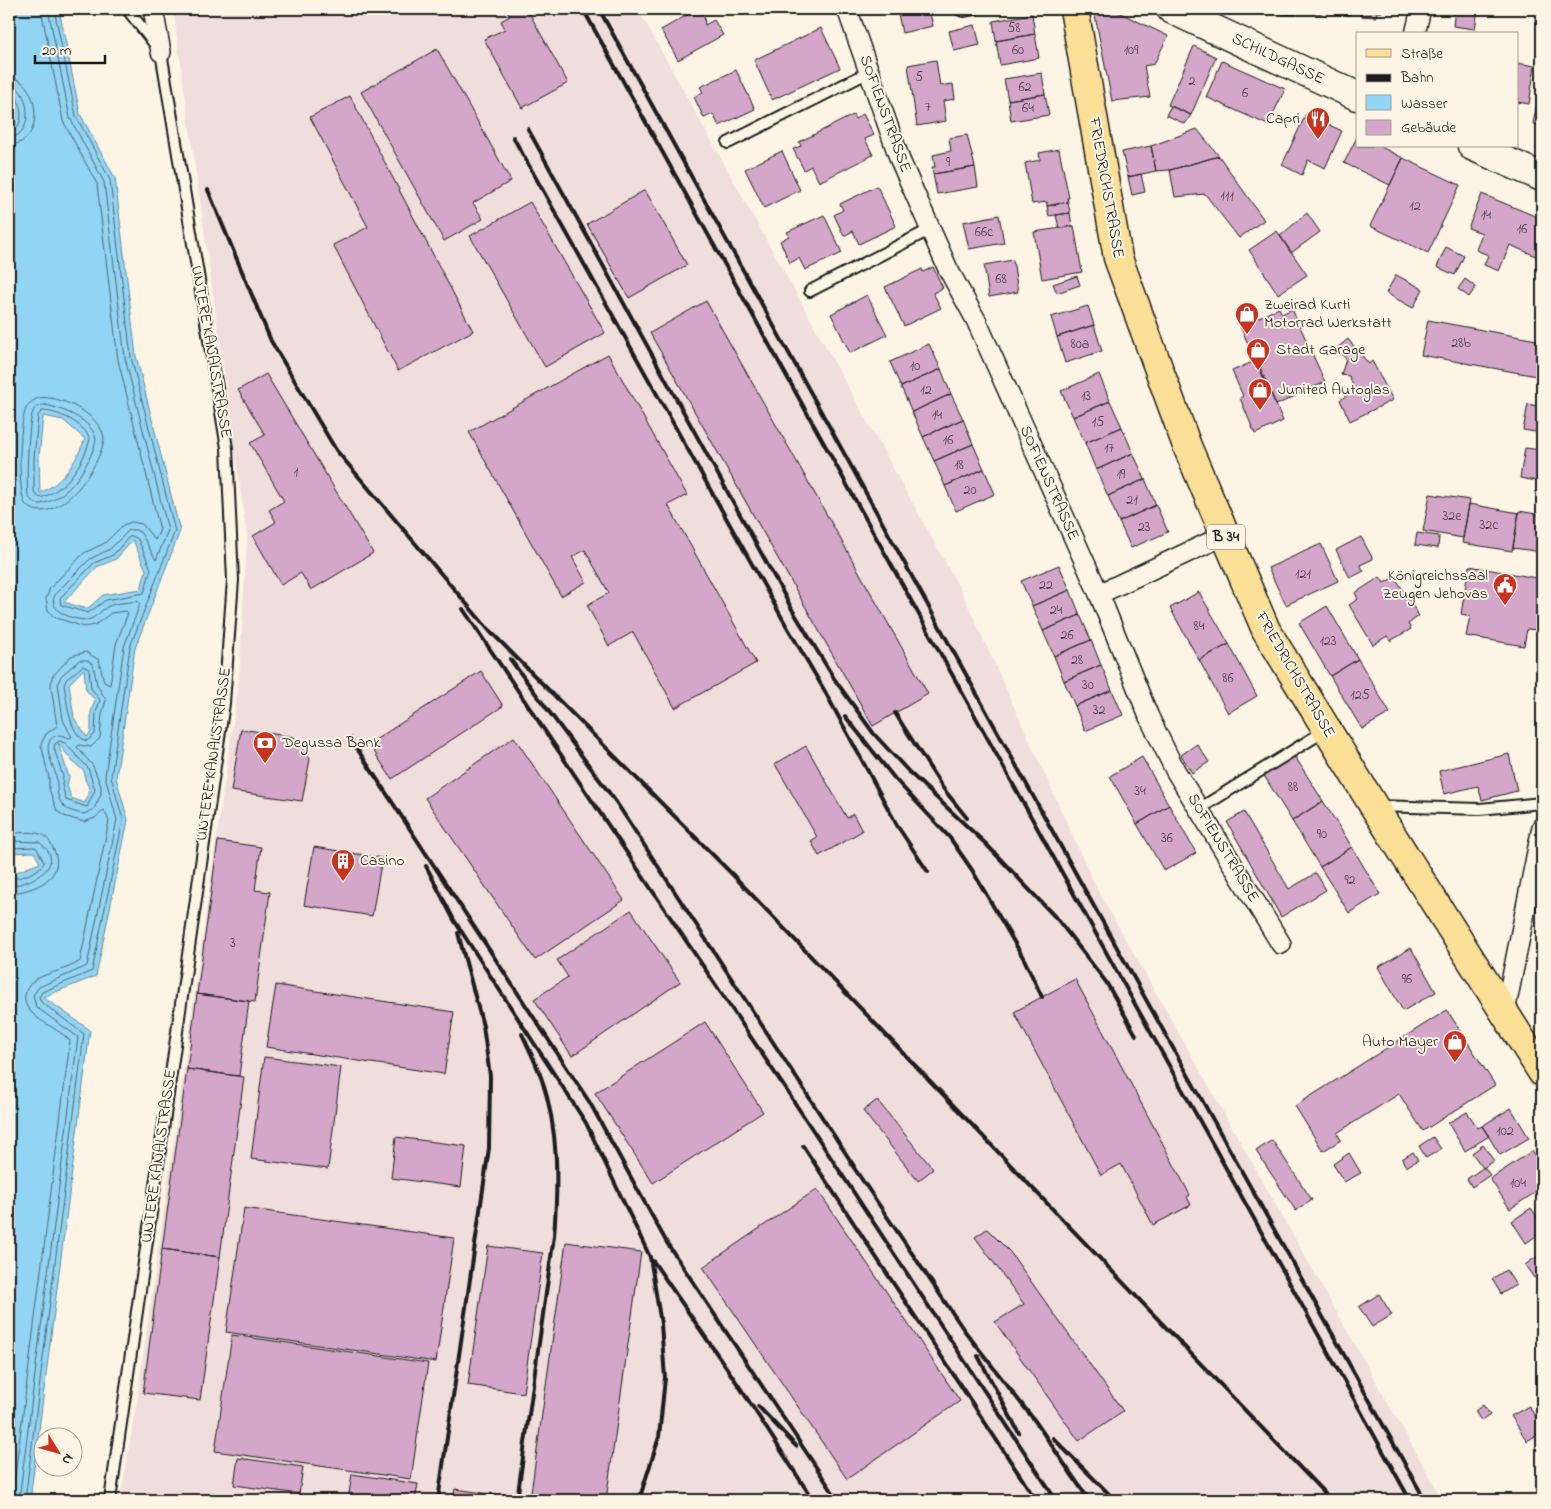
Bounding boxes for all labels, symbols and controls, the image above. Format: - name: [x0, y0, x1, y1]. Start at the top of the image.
- house number: 58: [1007, 18, 1021, 39]
- street label: SCHILDGASSE: [1228, 27, 1328, 91]
- scale bar: [35, 32, 105, 64]
- legend: [1356, 32, 1518, 148]
- text: 20 m: [42, 40, 72, 62]
- house number: 60: [1012, 40, 1024, 61]
- house number: 109: [1124, 40, 1139, 61]
- text: Straße: [1401, 43, 1443, 65]
- street label: SOFIENSTRASSE: [853, 52, 917, 176]
- house number: 5: [915, 67, 923, 88]
- text: Bahn: [1400, 67, 1434, 89]
- house number: 2: [1189, 71, 1196, 92]
- house number: 62: [1018, 77, 1032, 98]
- house number: 6: [1242, 83, 1248, 104]
- text: Wasser: [1401, 93, 1448, 115]
- house number: 7: [925, 97, 931, 118]
- house number: 64: [1022, 98, 1034, 119]
- restaurant icon: Capri: [1305, 106, 1331, 140]
- place label: Capri: [1266, 107, 1300, 131]
- street label: FRIEDRICHSTRASSE: [1082, 115, 1130, 260]
- text: Gebäude: [1401, 117, 1457, 139]
- house number: 9: [946, 152, 951, 173]
- house number: 111: [1220, 186, 1234, 207]
- house number: 12: [1409, 196, 1421, 217]
- house number: 14: [1481, 205, 1491, 226]
- house number: 16: [1517, 219, 1527, 240]
- house number: 66c: [975, 222, 994, 243]
- street label: UNTERE KANALSTRASSE: [184, 264, 238, 440]
- house number: 68: [995, 269, 1007, 290]
- place label: Zweirad Kurti Motorrad Werkstatt: [1264, 293, 1392, 335]
- shop icon: Zweirad Kurti Motorrad Werkstatt: [1234, 301, 1260, 335]
- house number: 28b: [1451, 333, 1471, 354]
- house number: 80a: [1071, 334, 1089, 355]
- shop icon: Stadt Garage: [1245, 337, 1271, 371]
- place label: Stadt Garage: [1276, 338, 1366, 362]
- house number: 10: [910, 356, 920, 377]
- shop icon: Junited Autoglas: [1247, 377, 1273, 411]
- place label: Junited Autoglas: [1278, 378, 1390, 402]
- house number: 12: [920, 380, 932, 401]
- house number: 13: [1081, 386, 1091, 407]
- house number: 14: [932, 405, 942, 426]
- house number: 15: [1092, 412, 1104, 433]
- street label: SOFIENSTRASSE: [1013, 422, 1085, 544]
- house number: 16: [943, 430, 953, 451]
- house number: 17: [1104, 438, 1114, 459]
- house number: 18: [954, 455, 964, 476]
- house number: 1: [294, 462, 299, 483]
- house number: 19: [1117, 464, 1126, 485]
- house number: 20: [963, 480, 977, 501]
- house number: 21: [1126, 490, 1138, 511]
- house number: 32e: [1442, 506, 1462, 527]
- house number: 32c: [1480, 515, 1499, 536]
- house number: 23: [1138, 517, 1151, 538]
- road number: B 34: [1207, 524, 1245, 550]
- house number: 121: [1295, 564, 1311, 585]
- place label: Königreichssaal Zeugen Jehovas: [1383, 564, 1488, 606]
- public building icon: Königreichssaal Zeugen Jehovas: [1492, 572, 1518, 606]
- house number: 22: [1039, 575, 1053, 596]
- house number: 24: [1050, 600, 1063, 621]
- street label: FRIEDRICHSTRASSE: [1248, 606, 1341, 743]
- house number: 84: [1193, 616, 1205, 637]
- house number: 26: [1060, 625, 1074, 646]
- house number: 123: [1319, 631, 1337, 652]
- house number: 28: [1071, 650, 1083, 671]
- street label: UNTERE KANALSTRASSE: [190, 666, 238, 842]
- house number: 86: [1222, 668, 1234, 689]
- house number: 30: [1082, 675, 1094, 696]
- house number: 125: [1350, 685, 1370, 706]
- house number: 32: [1093, 700, 1105, 721]
- bank icon: Degussa Bank: [252, 730, 278, 764]
- place label: Degussa Bank: [281, 731, 381, 755]
- house number: 88: [1288, 777, 1298, 798]
- house number: 34: [1134, 781, 1146, 802]
- street label: SOFIENSTRASSE: [1181, 789, 1265, 907]
- house number: 90: [1317, 824, 1327, 845]
- house number: 36: [1161, 828, 1173, 849]
- building icon: Casino: [330, 848, 356, 882]
- place label: Casino: [360, 849, 405, 873]
- house number: 92: [1344, 870, 1356, 891]
- house number: 3: [230, 933, 236, 954]
- house number: 96: [1402, 969, 1412, 990]
- shop icon: Auto Mayer: [1442, 1029, 1468, 1063]
- place label: Auto Mayer: [1362, 1030, 1438, 1054]
- street label: UNTERE KANALSTRASSE: [135, 1068, 183, 1244]
- house number: 102: [1496, 1121, 1514, 1142]
- house number: 104: [1510, 1173, 1526, 1194]
- north arrow: [32, 1426, 82, 1476]
- text: N: [56, 1449, 78, 1469]

